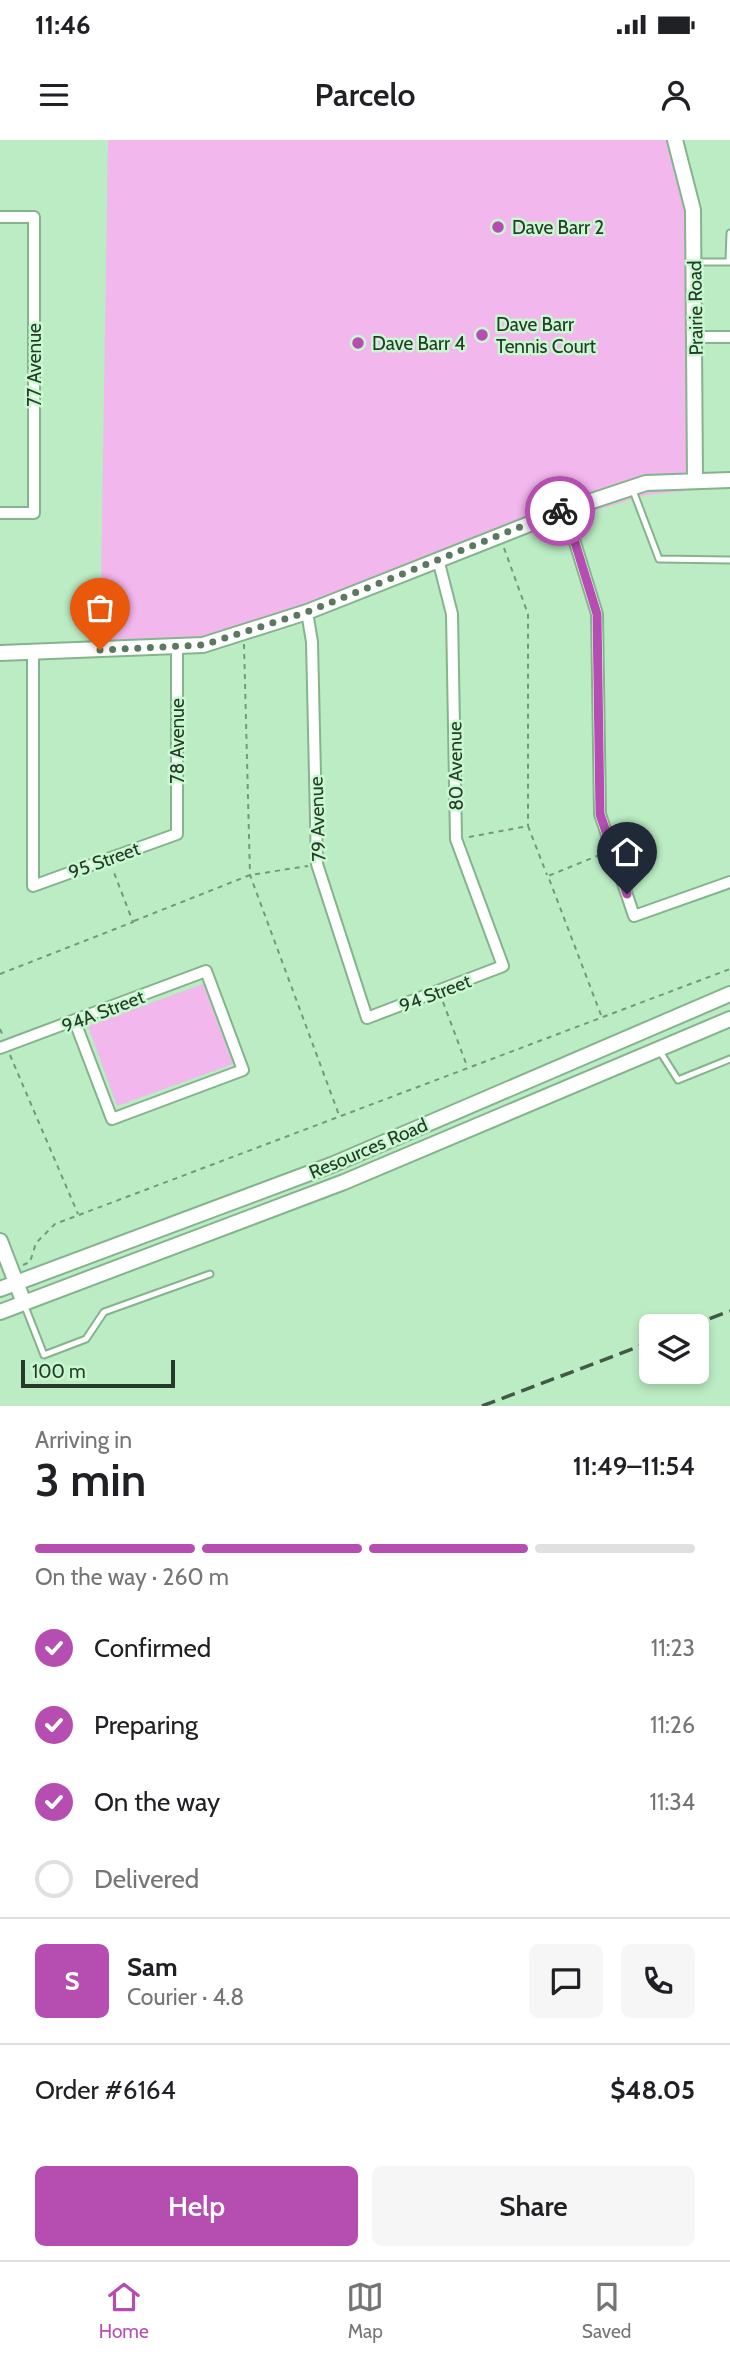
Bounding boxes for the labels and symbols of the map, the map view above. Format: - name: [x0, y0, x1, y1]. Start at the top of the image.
- place label: Dave Barr 2: [512, 216, 604, 239]
- marker: Dave Barr 2: [490, 219, 506, 235]
- street label: Prairie Road: [683, 260, 708, 356]
- place label: Dave Barr Tennis Court: [496, 313, 597, 358]
- street label: 77 Avenue: [23, 323, 46, 407]
- marker: Dave Barr Tennis Court: [474, 327, 490, 343]
- place label: Dave Barr 4: [372, 332, 465, 355]
- marker: Dave Barr 4: [350, 335, 366, 351]
- courier: [525, 476, 595, 546]
- pin: [70, 578, 130, 650]
- street label: 78 Avenue: [166, 698, 189, 784]
- street label: 80 Avenue: [443, 721, 468, 811]
- street label: 79 Avenue: [305, 776, 330, 862]
- pin: [597, 822, 657, 894]
- street label: 95 Street: [65, 837, 144, 884]
- street label: 94 Street: [396, 969, 475, 1018]
- street label: 94A Street: [59, 985, 148, 1038]
- street label: Resources Road: [306, 1113, 431, 1184]
- scale bar: [21, 1357, 175, 1389]

